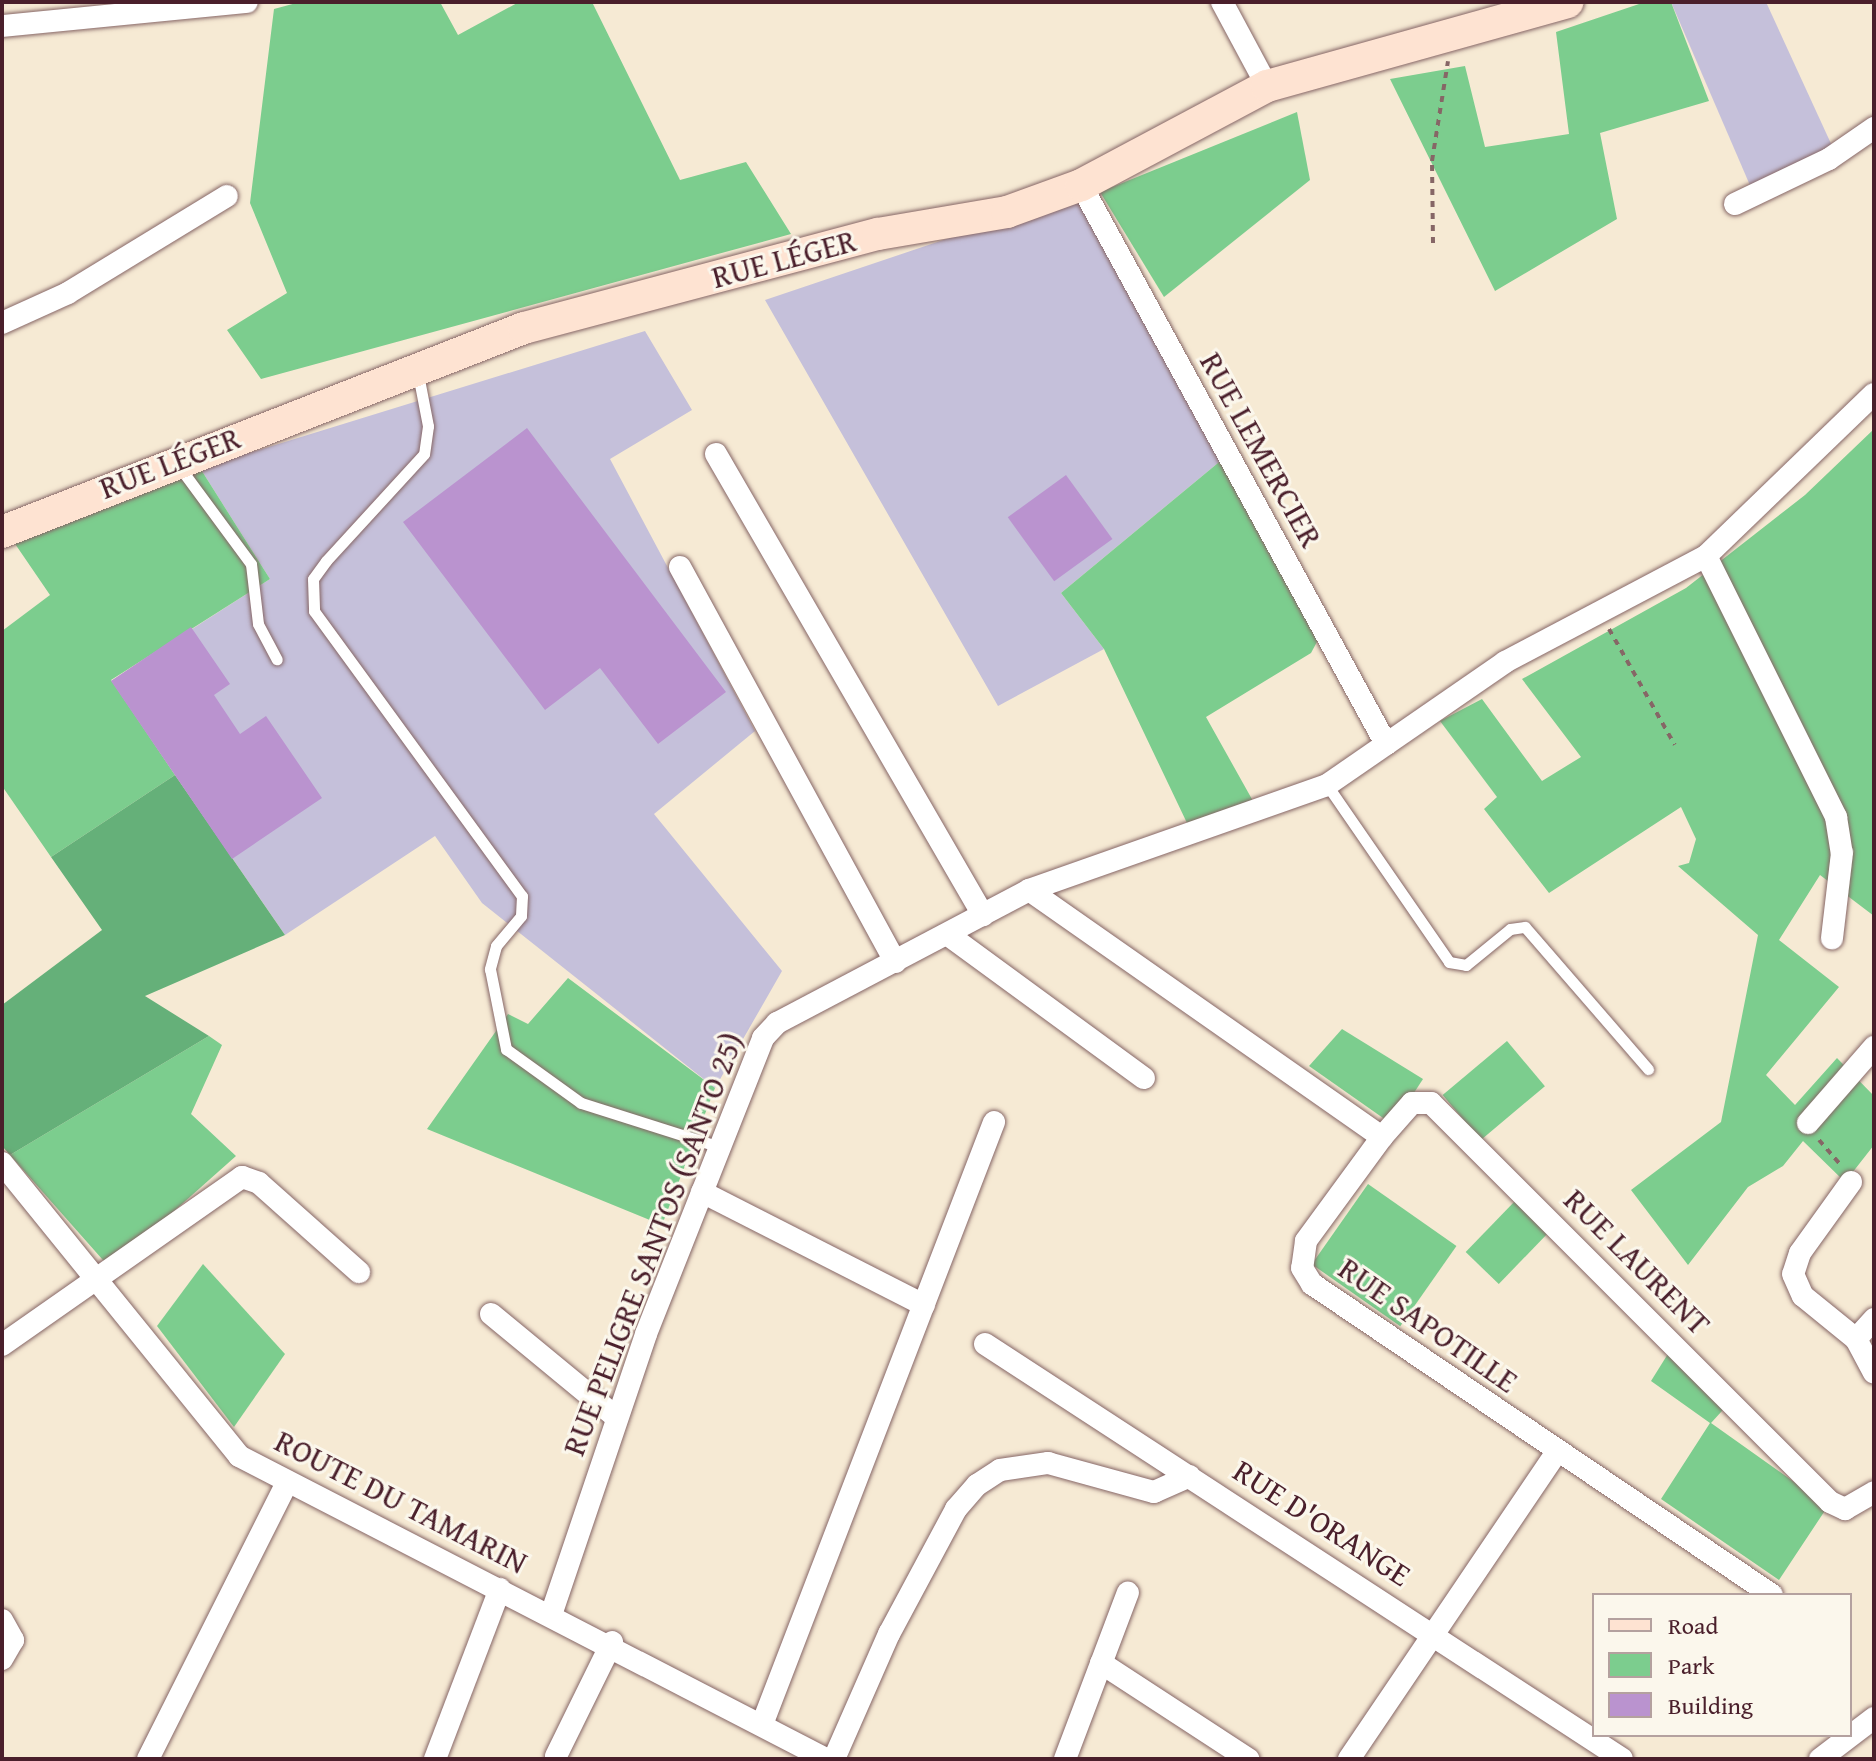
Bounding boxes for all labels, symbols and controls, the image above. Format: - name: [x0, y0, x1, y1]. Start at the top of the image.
- street label: RUE LÉGER: [708, 221, 860, 297]
- street label: RUE LEMERCIER: [1192, 346, 1330, 554]
- street label: RUE LÉGER: [94, 419, 246, 507]
- street label: RUE PELIGRE SANTOS (SANTO 25): [554, 1027, 752, 1461]
- street label: RUE LAURENT: [1556, 1181, 1718, 1343]
- street label: RUE SAPOTILLE: [1331, 1249, 1525, 1401]
- street label: ROUTE DU TAMARIN: [268, 1422, 534, 1582]
- street label: RUE D'ORANGE: [1226, 1451, 1418, 1595]
- legend: [1592, 1593, 1852, 1737]
- text: Road: [1668, 1608, 1718, 1643]
- text: Park: [1668, 1648, 1714, 1683]
- text: Building: [1668, 1688, 1753, 1723]

